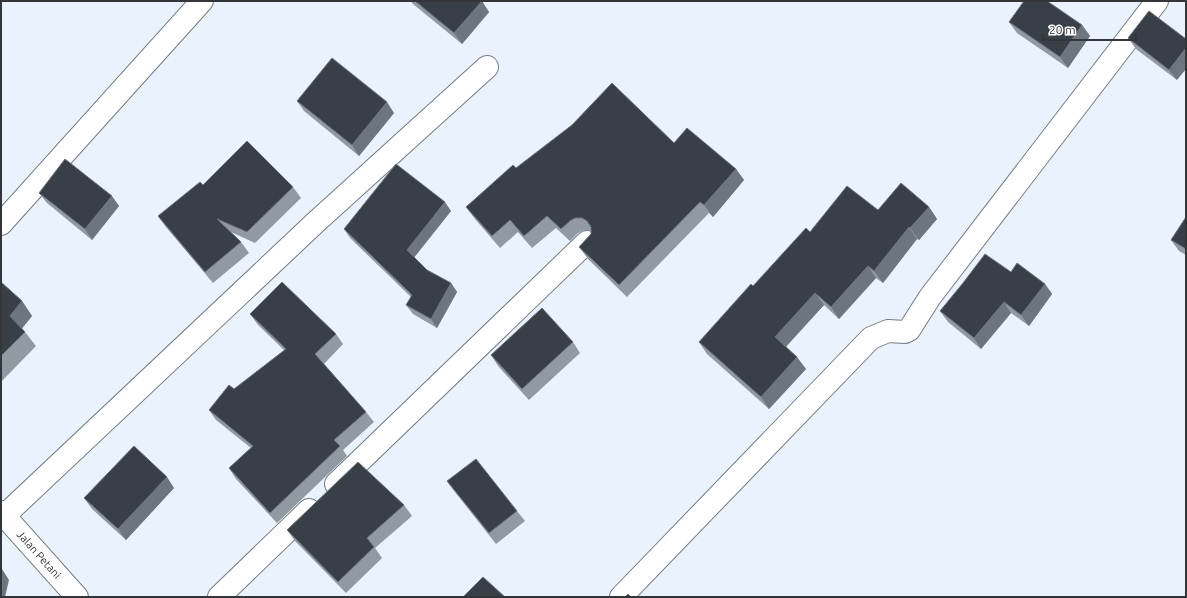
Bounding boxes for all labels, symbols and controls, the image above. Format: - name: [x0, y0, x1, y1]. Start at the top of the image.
- scale bar: [1043, 16, 1136, 42]
- text: 20 m: [1049, 23, 1076, 36]
- street label: Jalan Petani: [15, 528, 63, 581]

